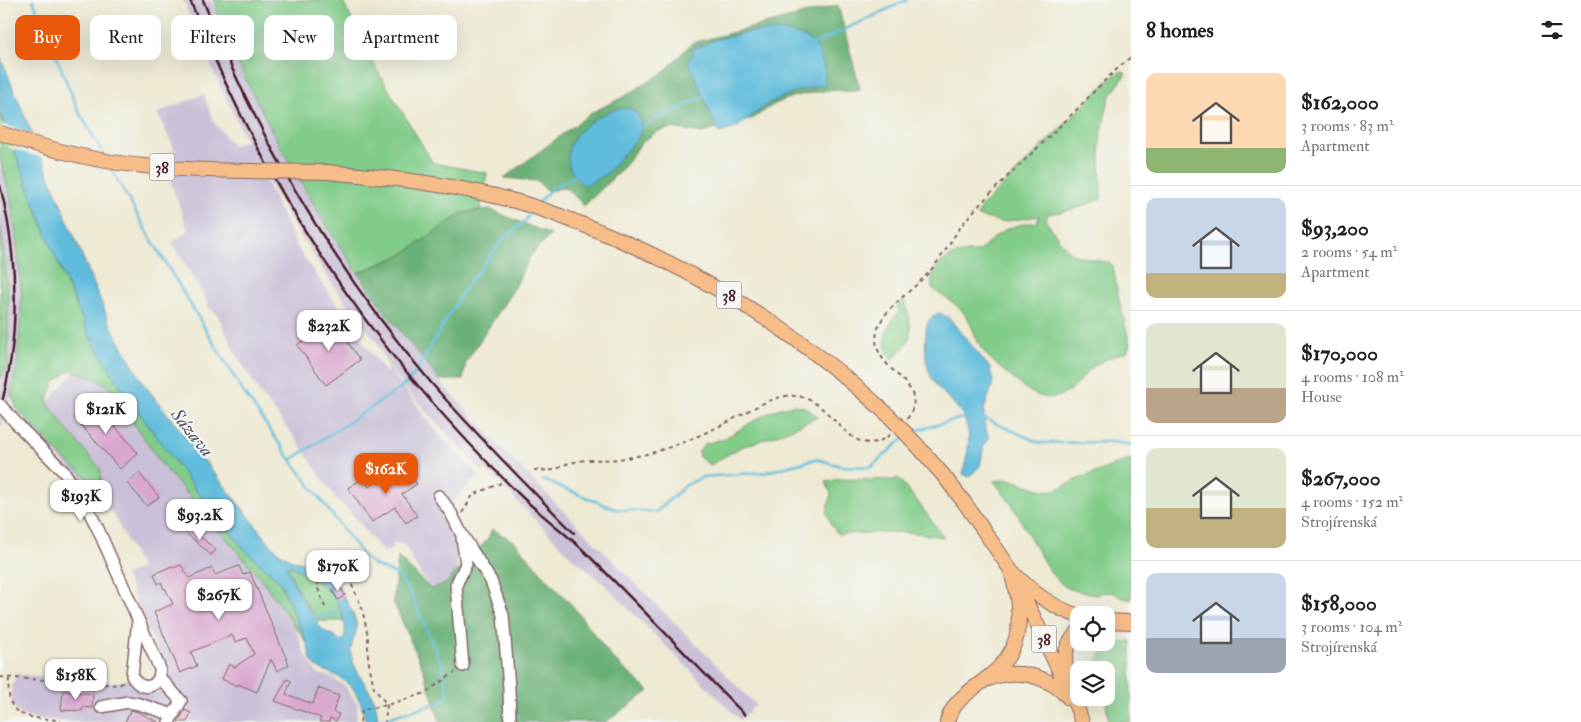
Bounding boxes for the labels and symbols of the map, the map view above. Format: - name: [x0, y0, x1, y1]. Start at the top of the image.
- road number: 38: [150, 154, 174, 180]
- road number: 38: [716, 282, 742, 308]
- pin: $232K: [294, 310, 364, 352]
- pin: $121K: [71, 392, 141, 435]
- water label: Sázava: [165, 403, 219, 462]
- pin: $162K: [351, 452, 421, 495]
- pin: $193K: [46, 480, 116, 522]
- pin: $93.2K: [159, 498, 241, 541]
- pin: $170K: [303, 550, 373, 592]
- pin: $267K: [184, 578, 254, 621]
- road number: 38: [1032, 626, 1056, 652]
- pin: $158K: [41, 658, 111, 701]

